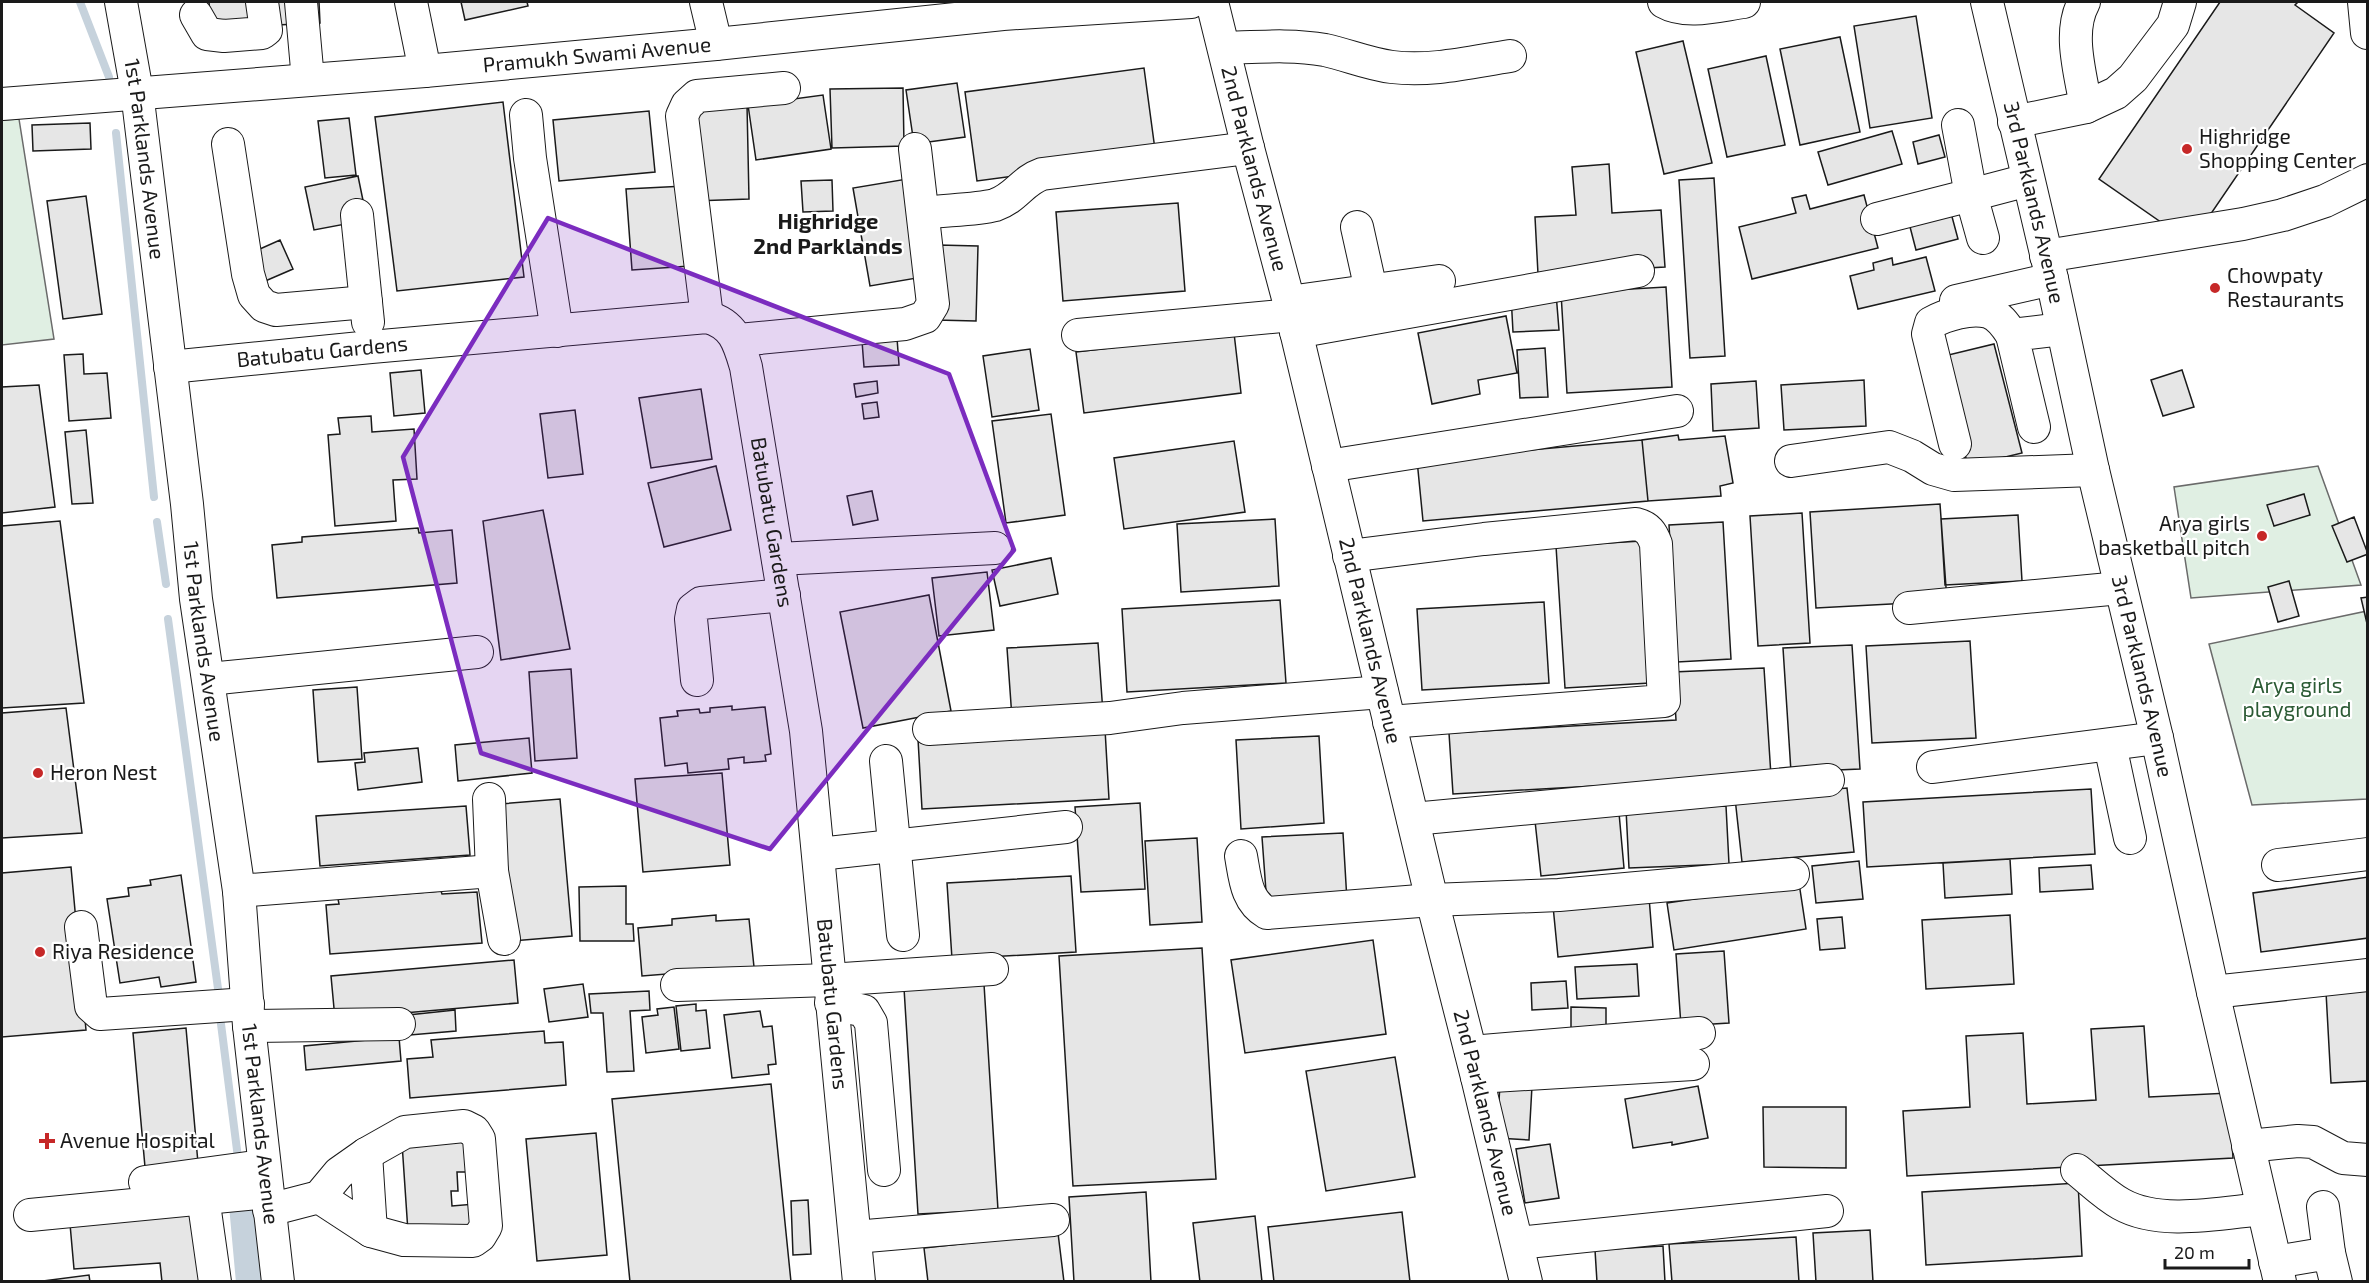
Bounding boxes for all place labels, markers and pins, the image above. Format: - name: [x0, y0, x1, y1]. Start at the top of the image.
- place label: Highridge Shopping Center: [2199, 123, 2357, 172]
- marker: Highridge Shopping Center: [2180, 142, 2194, 156]
- place label: Chowpaty Restaurants: [2227, 262, 2344, 311]
- marker: Chowpaty Restaurants: [2208, 281, 2222, 295]
- place label: Arya girls basketball pitch: [2098, 510, 2250, 559]
- marker: Arya girls basketball pitch: [2255, 529, 2269, 543]
- place label: Heron Nest: [50, 759, 157, 784]
- marker: Heron Nest: [31, 766, 45, 780]
- place label: Riya Residence: [52, 938, 194, 963]
- marker: Riya Residence: [33, 945, 47, 959]
- place label: Avenue Hospital: [60, 1127, 216, 1152]
- marker: Avenue Hospital: [38, 1132, 56, 1150]

